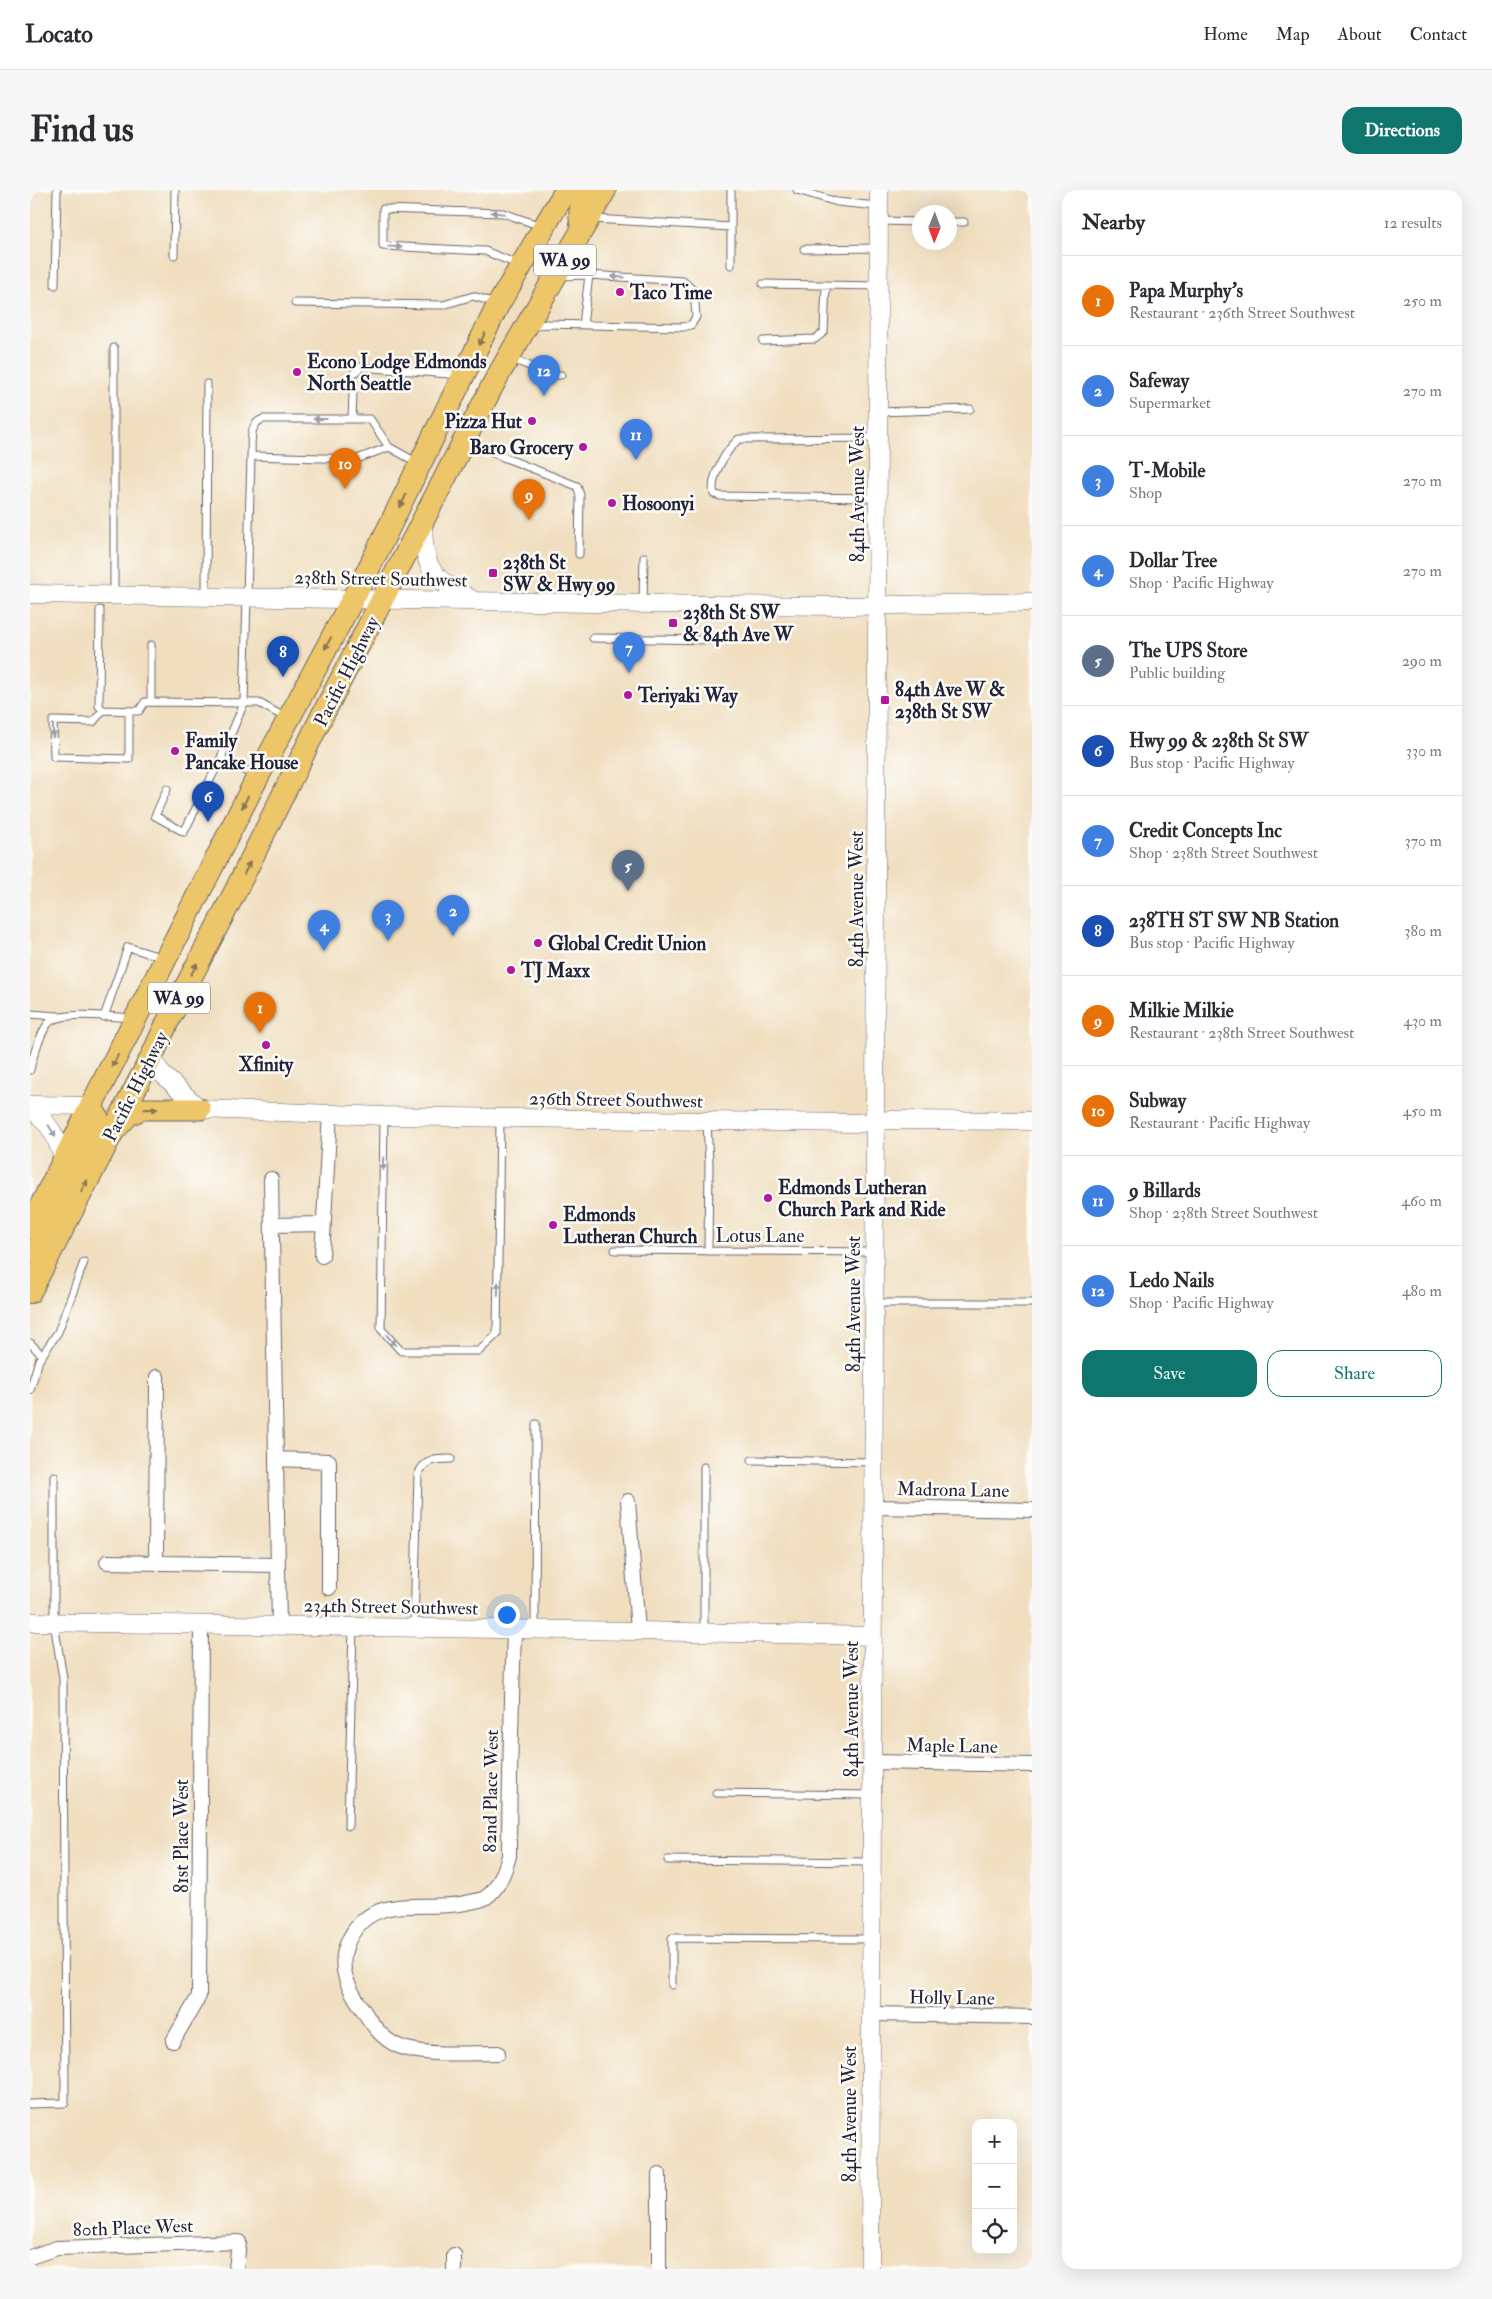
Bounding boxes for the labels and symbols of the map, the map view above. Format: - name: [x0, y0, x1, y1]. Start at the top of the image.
- north arrow: [912, 205, 957, 250]
- one-way arrow: [489, 209, 505, 217]
- one-way arrow: [387, 243, 403, 251]
- road number: WA 99: [534, 244, 596, 276]
- one-way arrow: [610, 272, 626, 280]
- place label: Taco Time: [629, 281, 712, 305]
- marker: Taco Time: [614, 286, 626, 298]
- one-way arrow: [477, 332, 485, 346]
- place label: Econo Lodge Edmonds North Seattle: [306, 350, 487, 396]
- pin: 12: [528, 355, 560, 396]
- marker: Econo Lodge Edmonds North Seattle: [291, 366, 303, 378]
- place label: Pizza Hut: [444, 410, 523, 434]
- one-way arrow: [312, 415, 328, 423]
- marker: Pizza Hut: [526, 415, 538, 427]
- pin: 11: [620, 419, 652, 460]
- street label: 84th Avenue West: [846, 426, 870, 562]
- place label: Baro Grocery: [469, 436, 574, 461]
- marker: Baro Grocery: [577, 441, 589, 453]
- pin: 10: [329, 448, 361, 489]
- pin: 9: [513, 479, 545, 520]
- place label: Hosoonyi: [622, 492, 694, 517]
- one-way arrow: [399, 494, 407, 508]
- marker: Hosoonyi: [606, 497, 618, 509]
- place label: 238th St SW & Hwy 99: [503, 551, 616, 598]
- street label: 238th Street Southwest: [294, 565, 468, 593]
- marker: 238th St SW & Hwy 99: [487, 567, 499, 579]
- place label: 238th St SW & 84th Ave W: [683, 601, 795, 647]
- street label: Pacific Highway: [309, 612, 385, 731]
- marker: 238th St SW & 84th Ave W: [667, 617, 679, 629]
- pin: 7: [613, 632, 645, 673]
- one-way arrow: [324, 635, 332, 650]
- pin: 8: [267, 636, 299, 677]
- place label: 84th Ave W & 238th St SW: [895, 678, 1005, 724]
- place label: Teriyaki Way: [637, 684, 738, 709]
- marker: Teriyaki Way: [622, 689, 634, 701]
- marker: 84th Ave W & 238th St SW: [879, 694, 891, 706]
- one-way arrow: [50, 724, 58, 740]
- place label: Family Pancake House: [185, 729, 298, 775]
- marker: Family Pancake House: [169, 745, 181, 757]
- pin: 6: [192, 781, 224, 822]
- one-way arrow: [241, 795, 249, 809]
- street label: 84th Avenue West: [845, 831, 869, 967]
- pin: 5: [612, 850, 644, 891]
- one-way arrow: [243, 861, 251, 875]
- pin: 2: [437, 895, 469, 936]
- pin: 3: [372, 900, 404, 941]
- pin: 4: [308, 910, 340, 951]
- place label: Global Credit Union: [548, 932, 706, 956]
- marker: Global Credit Union: [532, 937, 544, 949]
- place label: TJ Maxx: [520, 959, 590, 983]
- one-way arrow: [190, 962, 198, 976]
- marker: TJ Maxx: [505, 964, 517, 976]
- road number: WA 99: [148, 982, 210, 1014]
- pin: 1: [244, 992, 276, 1033]
- street label: Pacific Highway: [98, 1027, 174, 1146]
- marker: Xfinity: [260, 1039, 272, 1051]
- place label: Xfinity: [239, 1053, 294, 1078]
- one-way arrow: [111, 1054, 119, 1069]
- street label: 236th Street Southwest: [529, 1086, 703, 1114]
- one-way arrow: [143, 1104, 159, 1112]
- one-way arrow: [47, 1125, 56, 1138]
- one-way arrow: [379, 1157, 387, 1173]
- place label: Edmonds Lutheran Church Park and Ride: [778, 1176, 946, 1222]
- one-way arrow: [80, 1179, 88, 1193]
- marker: Edmonds Lutheran Church Park and Ride: [762, 1192, 774, 1204]
- place label: Edmonds Lutheran Church: [563, 1203, 698, 1249]
- marker: Edmonds Lutheran Church: [547, 1219, 559, 1231]
- street label: Lotus Lane: [716, 1224, 804, 1248]
- street label: 84th Avenue West: [842, 1236, 866, 1372]
- one-way arrow: [494, 1281, 502, 1297]
- one-way arrow: [385, 1334, 397, 1346]
- street label: Madrona Lane: [897, 1477, 1009, 1503]
- street label: 234th Street Southwest: [303, 1593, 478, 1621]
- your location: [494, 1602, 520, 1628]
- street label: 84th Avenue West: [840, 1641, 864, 1777]
- street label: 82nd Place West: [478, 1729, 504, 1853]
- street label: Maple Lane: [906, 1733, 998, 1760]
- street label: 81st Place West: [170, 1779, 194, 1893]
- street label: Holly Lane: [909, 1985, 995, 2011]
- street label: 84th Avenue West: [838, 2046, 862, 2182]
- street label: 80th Place West: [72, 2214, 194, 2242]

